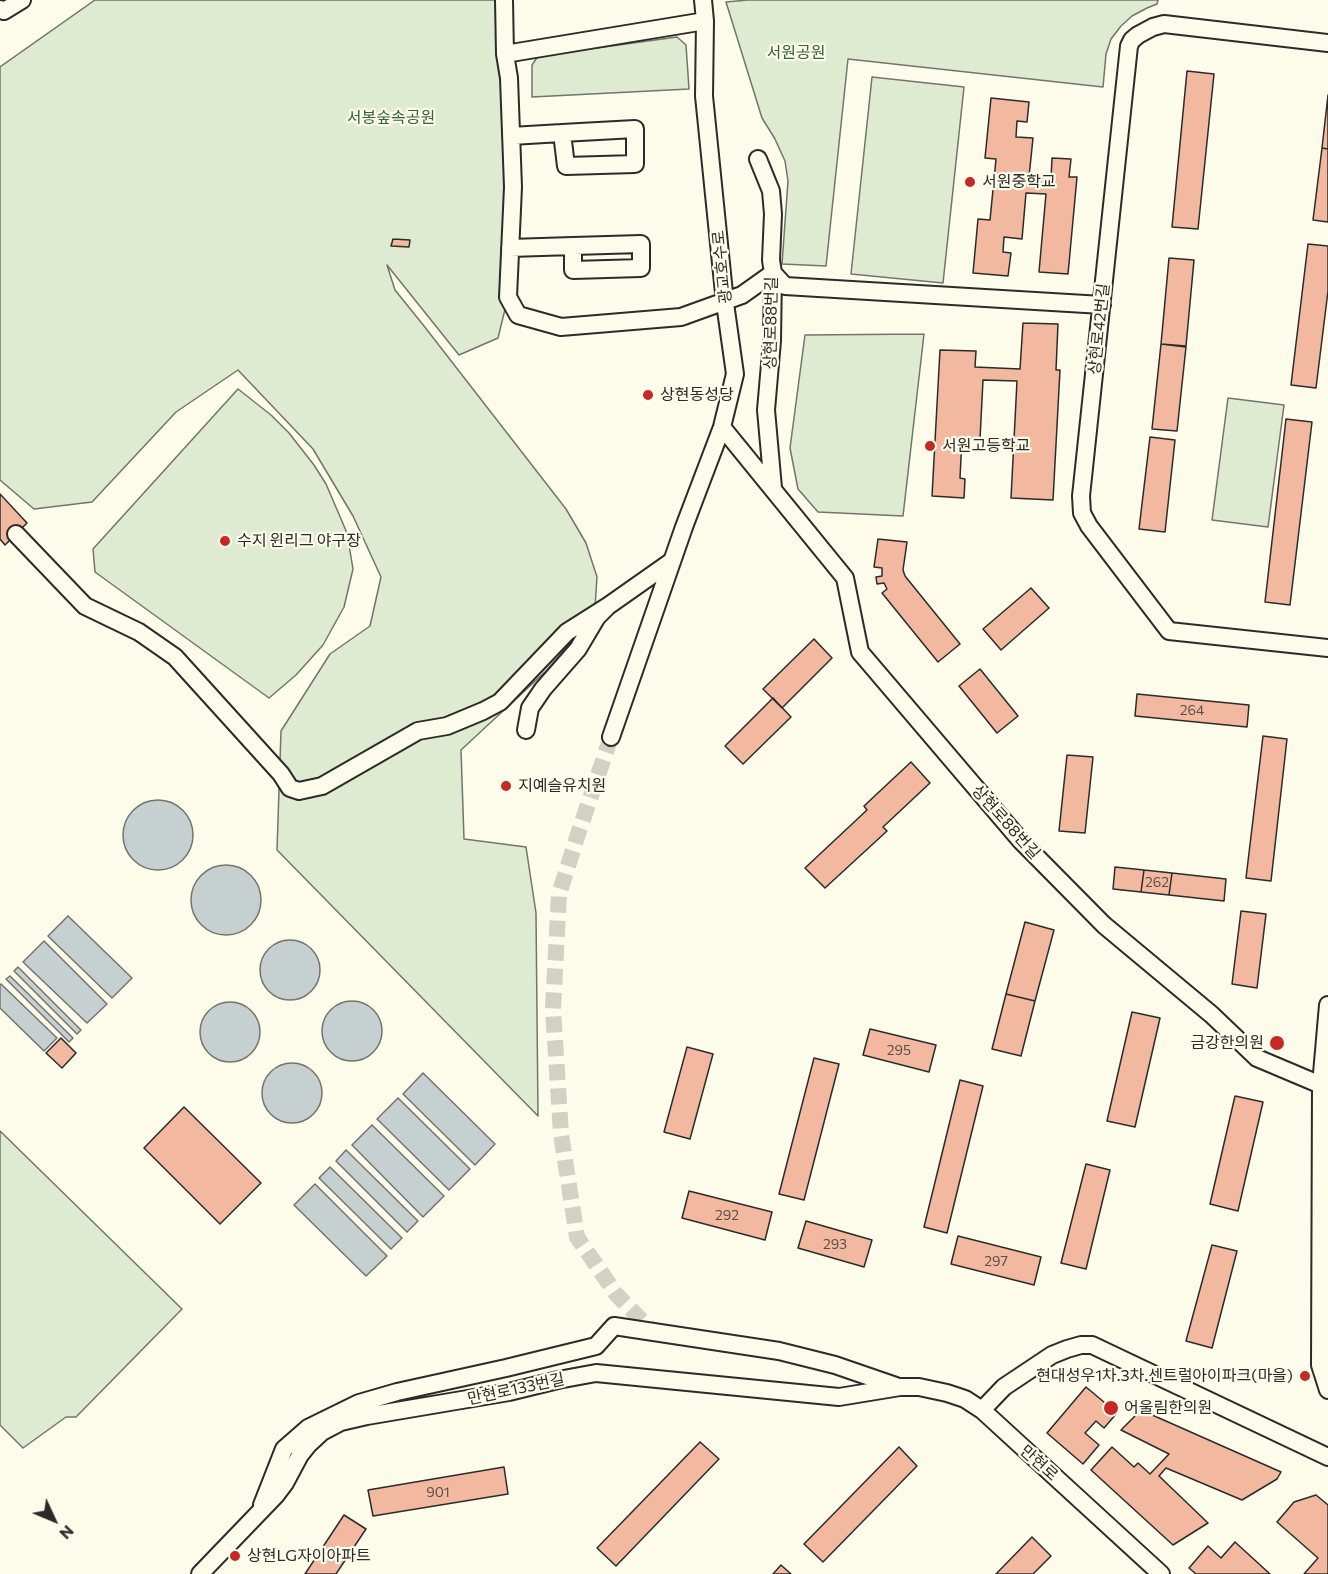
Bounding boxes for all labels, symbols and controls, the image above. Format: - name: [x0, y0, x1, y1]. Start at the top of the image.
- park label: 서원공원: [767, 43, 825, 63]
- park label: 서봉숲속공원: [347, 108, 435, 128]
- place label: 서원중학교: [982, 172, 1056, 192]
- marker: 서원중학교: [963, 175, 977, 189]
- street label: 광교호수로: [709, 229, 735, 305]
- street label: 상현로88번길: [761, 276, 781, 370]
- street label: 상현로42번길: [1085, 282, 1113, 376]
- place label: 상현동성당: [660, 385, 734, 405]
- marker: 상현동성당: [641, 388, 655, 402]
- place label: 서원고등학교: [942, 436, 1030, 456]
- marker: 서원고등학교: [923, 439, 937, 453]
- place label: 수지 윈리그 야구장: [237, 531, 361, 551]
- marker: 수지 윈리그 야구장: [218, 534, 232, 548]
- house number: 264: [1180, 702, 1204, 718]
- place label: 지예슬유치원: [518, 776, 606, 796]
- marker: 지예슬유치원: [499, 779, 513, 793]
- street label: 상현로88번길: [968, 781, 1044, 863]
- house number: 262: [1145, 874, 1169, 890]
- place label: 금강한의원: [1190, 1033, 1264, 1053]
- marker: 금강한의원: [1268, 1034, 1286, 1052]
- house number: 295: [887, 1042, 911, 1058]
- house number: 292: [715, 1207, 739, 1223]
- house number: 293: [823, 1236, 847, 1252]
- house number: 297: [984, 1253, 1008, 1269]
- place label: 현대성우1차.3차.센트럴아이파크(마을): [1036, 1366, 1293, 1386]
- street label: 만현로133번길: [466, 1369, 566, 1409]
- marker: 현대성우1차.3차.센트럴아이파크(마을): [1298, 1369, 1312, 1383]
- place label: 어울림한의원: [1124, 1398, 1212, 1418]
- marker: 어울림한의원: [1102, 1399, 1120, 1417]
- street label: 만현로: [1016, 1441, 1062, 1485]
- house number: 901: [426, 1484, 450, 1500]
- north arrow: [24, 1490, 84, 1550]
- text: N: [56, 1522, 78, 1544]
- place label: 상현LG자이아파트: [247, 1546, 371, 1566]
- marker: 상현LG자이아파트: [228, 1549, 242, 1563]

